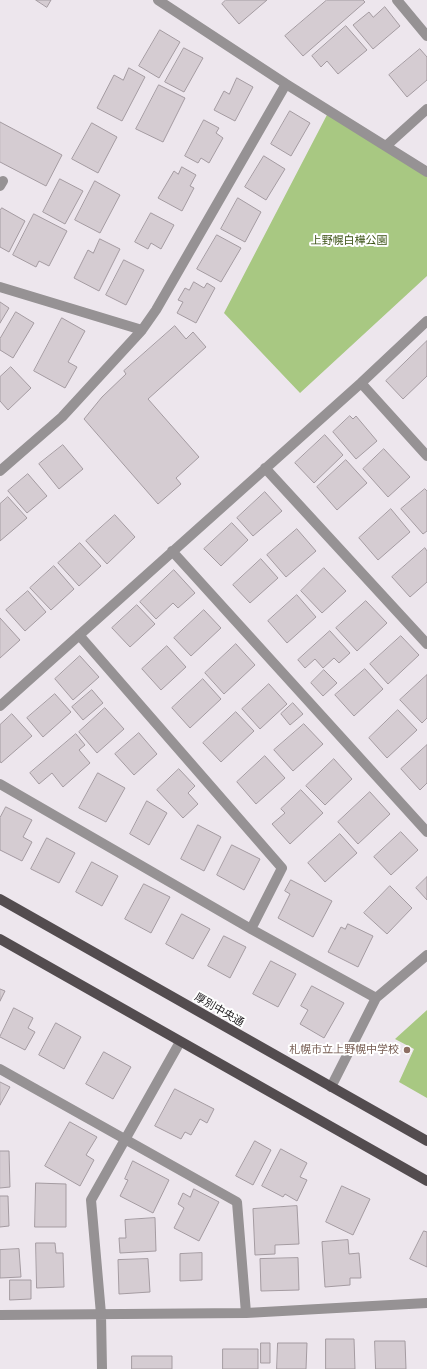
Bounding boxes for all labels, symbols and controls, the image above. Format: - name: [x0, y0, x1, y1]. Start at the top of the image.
- park label: 上野幌白樺公園: [311, 234, 387, 248]
- street label: 厚別中央通: [192, 991, 246, 1029]
- place label: 札幌市立上野幌中学校: [289, 1043, 399, 1057]
- marker: 札幌市立上野幌中学校: [402, 1045, 412, 1055]

